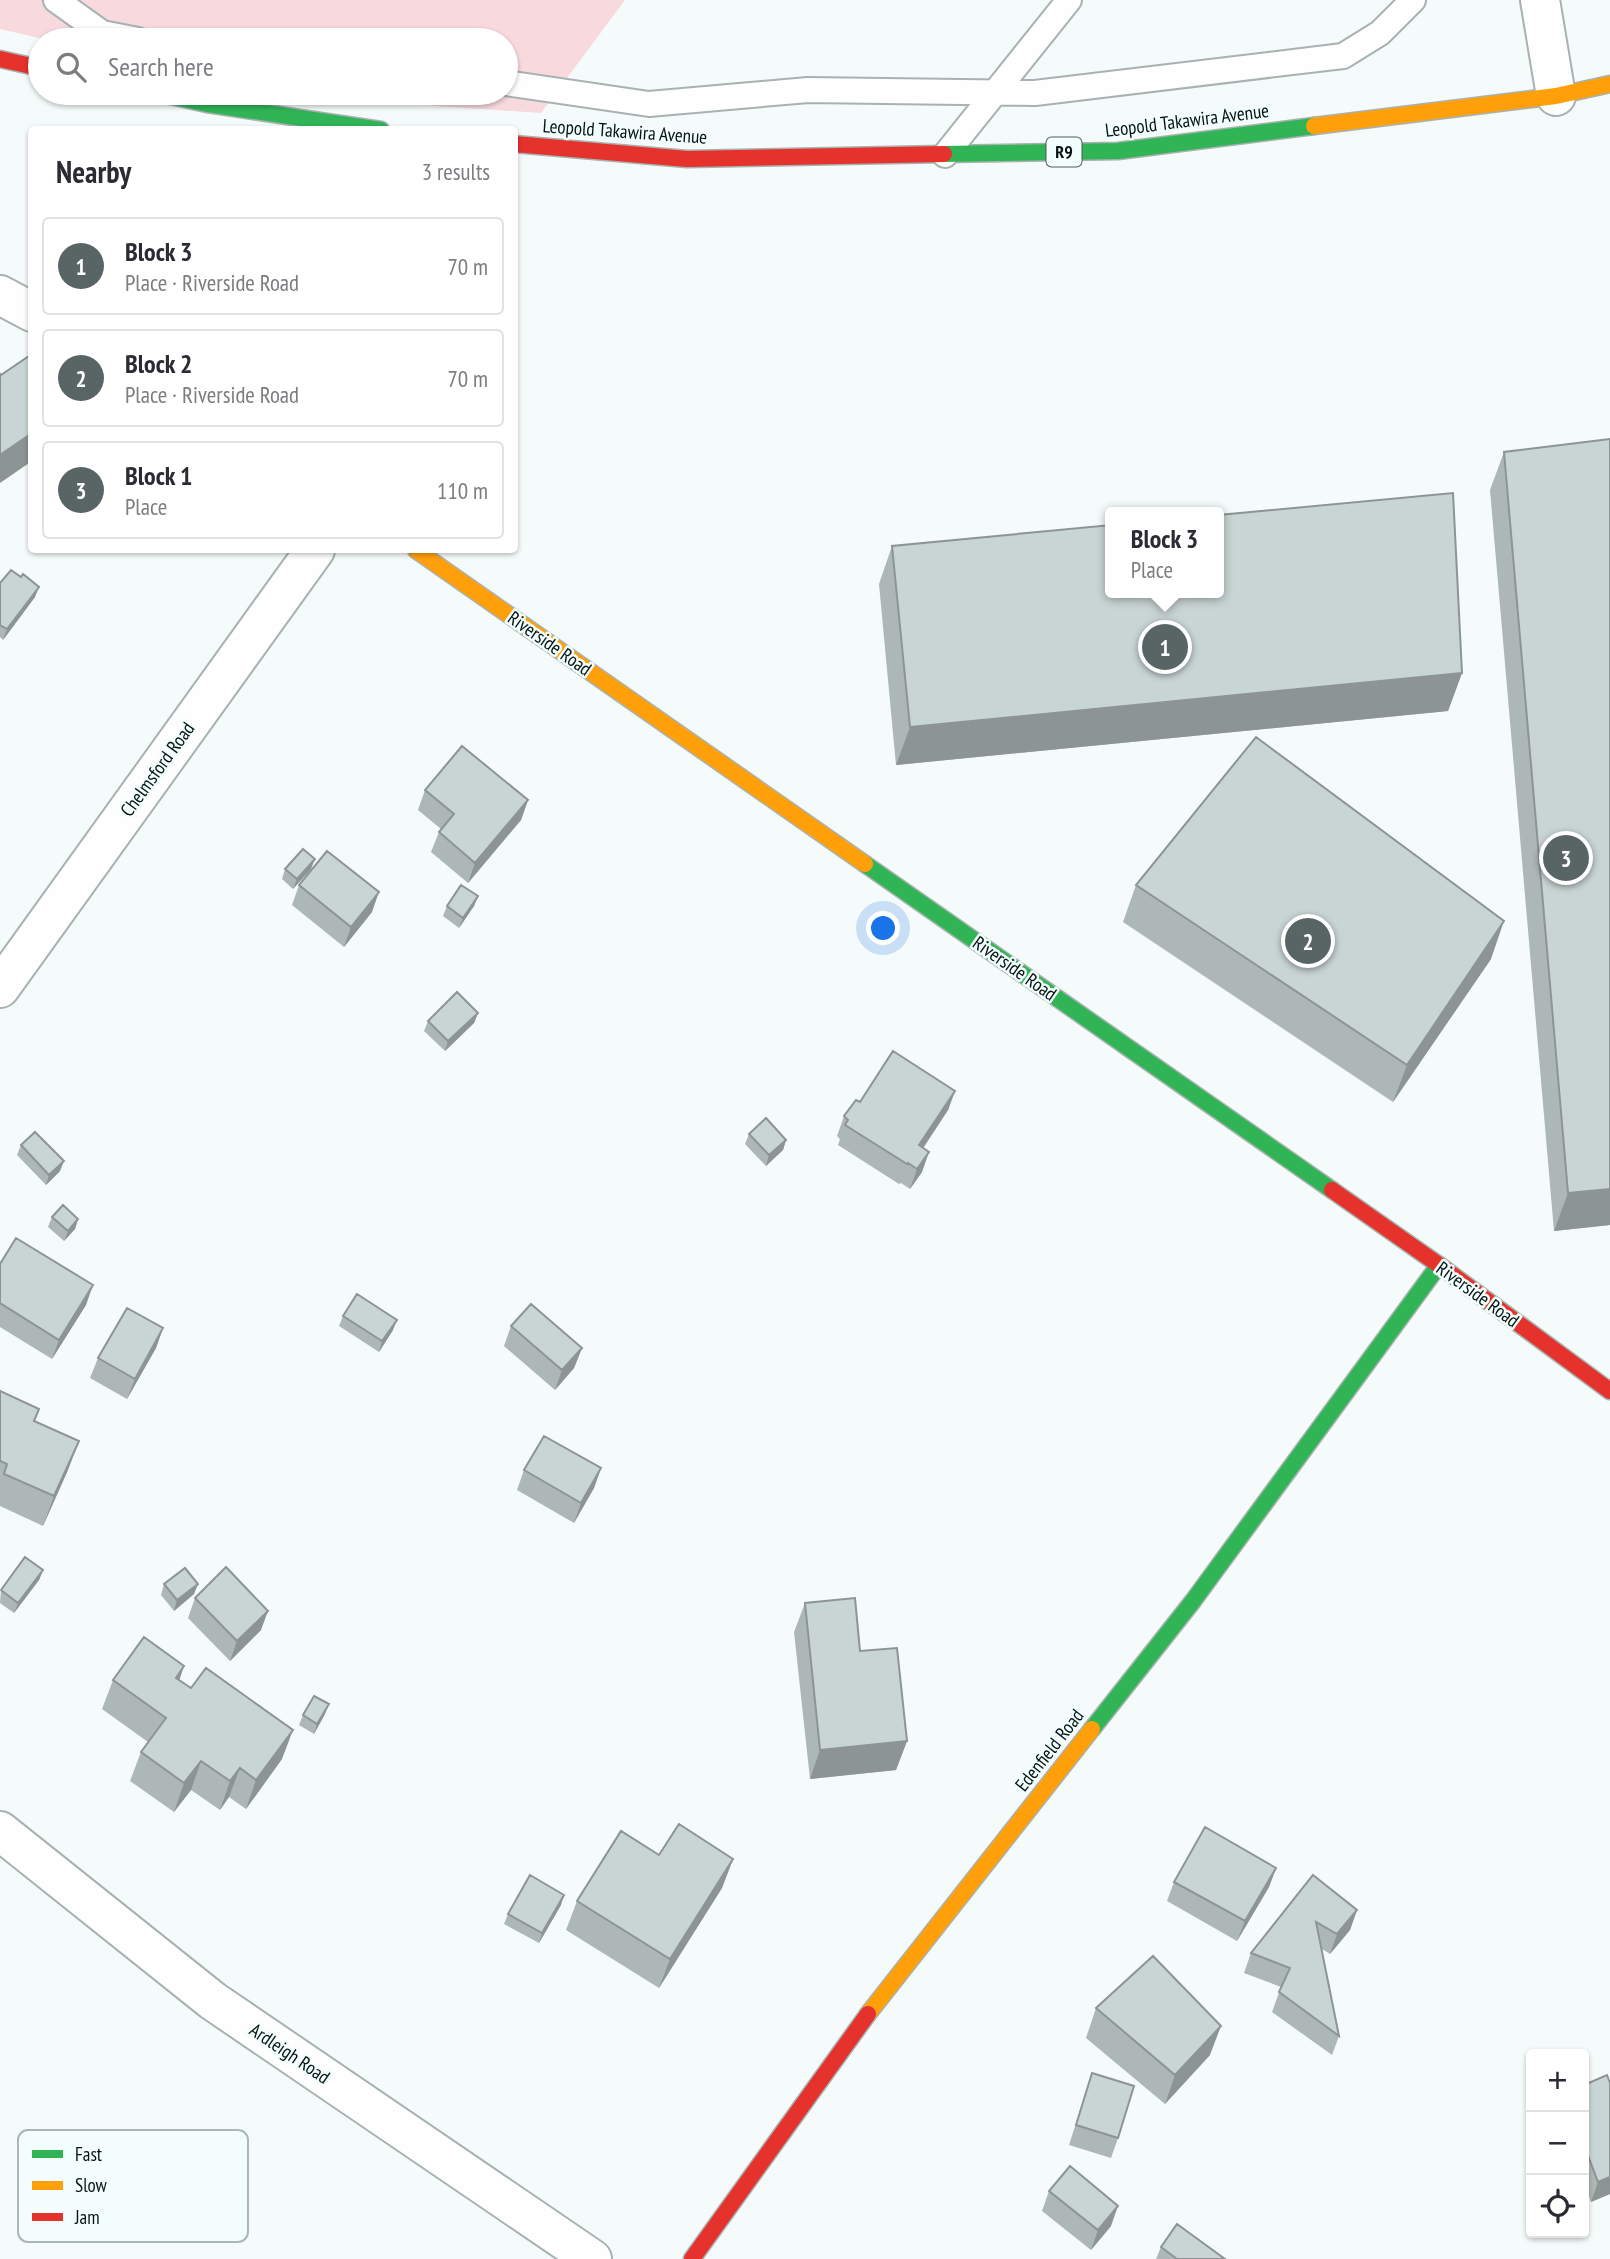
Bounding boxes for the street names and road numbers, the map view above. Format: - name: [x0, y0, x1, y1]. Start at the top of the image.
- street label: Leopold Takawira Avenue: [1104, 98, 1270, 142]
- street label: Leopold Takawira Avenue: [542, 113, 708, 149]
- road number: R9: [1046, 138, 1082, 167]
- street label: Riverside Road: [503, 605, 597, 681]
- street label: Chelmsford Road: [115, 717, 199, 821]
- street label: Riverside Road: [968, 930, 1062, 1006]
- street label: Riverside Road: [1432, 1256, 1524, 1332]
- street label: Edenfield Road: [1009, 1704, 1089, 1796]
- street label: Ardleigh Road: [245, 2017, 335, 2089]

